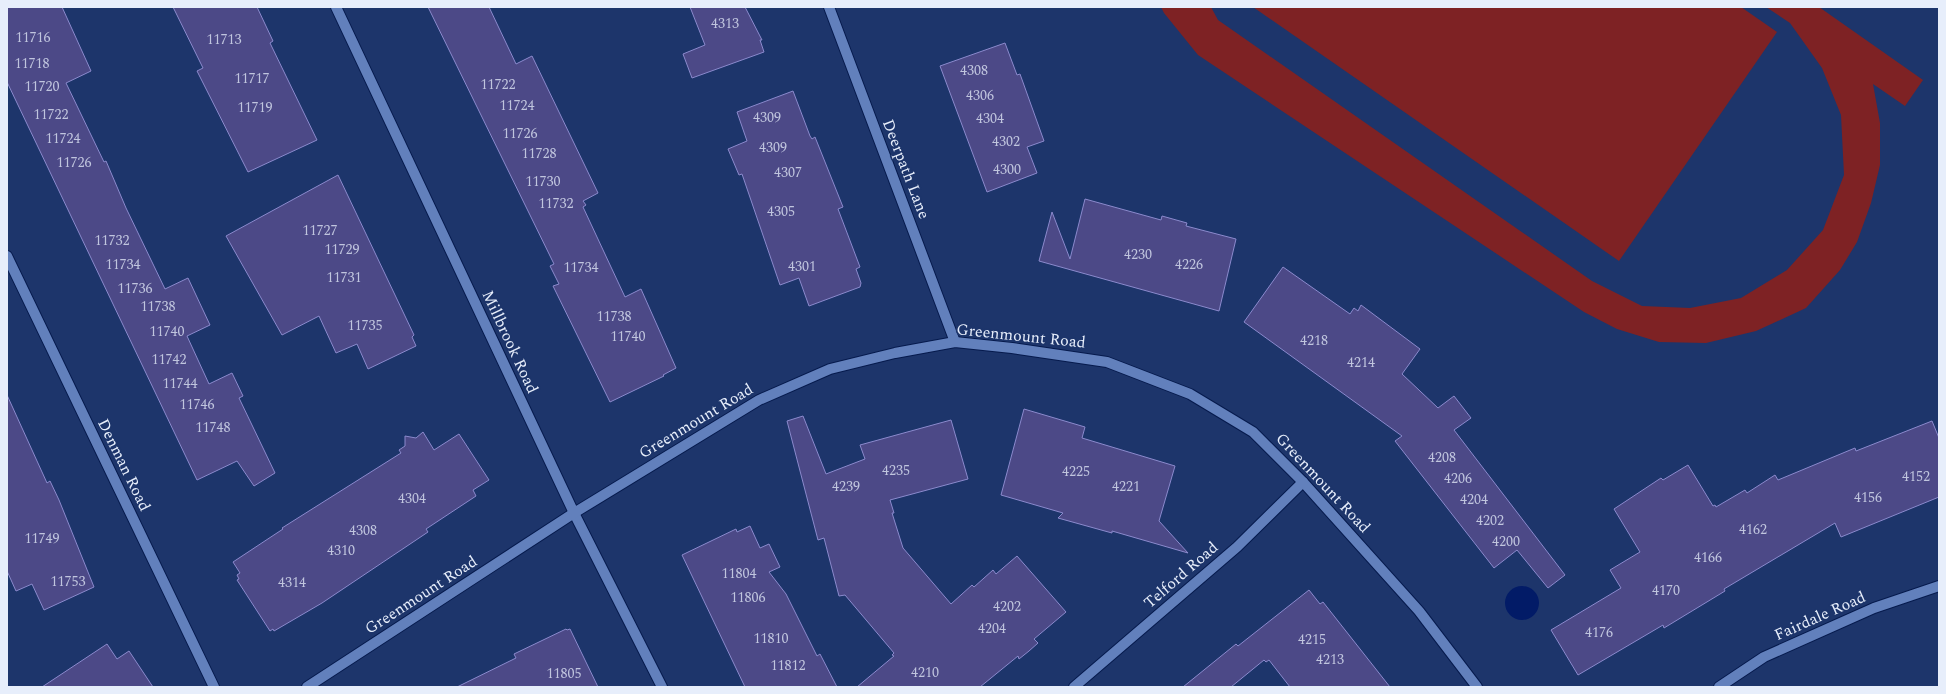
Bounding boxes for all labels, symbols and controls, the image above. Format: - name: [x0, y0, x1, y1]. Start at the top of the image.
- house number: 4313: [711, 13, 739, 34]
- house number: 11716: [16, 27, 51, 48]
- house number: 11713: [207, 29, 242, 50]
- house number: 11718: [15, 53, 50, 74]
- house number: 4308: [960, 60, 988, 81]
- house number: 11717: [235, 68, 270, 89]
- house number: 11722: [481, 74, 516, 95]
- house number: 11720: [25, 76, 60, 97]
- house number: 4306: [966, 85, 994, 106]
- house number: 11724: [500, 95, 535, 116]
- house number: 11719: [238, 97, 273, 118]
- house number: 11722: [34, 104, 69, 125]
- house number: 4309: [753, 107, 781, 128]
- house number: 4304: [976, 108, 1004, 129]
- street label: Deerpath Lane: [876, 116, 936, 222]
- house number: 11726: [503, 123, 538, 144]
- house number: 11724: [46, 128, 81, 149]
- house number: 4302: [992, 131, 1020, 152]
- house number: 4309: [759, 137, 787, 158]
- house number: 11728: [522, 143, 557, 164]
- house number: 11726: [57, 152, 92, 173]
- house number: 4300: [993, 159, 1021, 180]
- house number: 4307: [774, 162, 802, 183]
- house number: 11730: [526, 171, 561, 192]
- house number: 11732: [539, 193, 574, 214]
- house number: 4305: [767, 201, 795, 222]
- house number: 11727: [303, 220, 338, 241]
- house number: 11732: [95, 230, 130, 251]
- house number: 11729: [325, 239, 360, 260]
- house number: 4230: [1124, 244, 1152, 265]
- house number: 11734: [106, 254, 141, 275]
- house number: 4226: [1175, 254, 1203, 275]
- house number: 4301: [788, 256, 816, 277]
- house number: 11734: [564, 257, 599, 278]
- house number: 11731: [327, 267, 362, 288]
- house number: 11736: [118, 278, 153, 299]
- street label: Millbrook Road: [476, 286, 544, 398]
- house number: 11738: [141, 296, 176, 317]
- house number: 11738: [597, 306, 632, 327]
- house number: 11735: [348, 315, 383, 336]
- street label: Greenmount Road: [955, 317, 1087, 355]
- house number: 11740: [150, 321, 185, 342]
- house number: 11740: [611, 326, 646, 347]
- house number: 4218: [1300, 330, 1328, 351]
- house number: 11742: [152, 349, 187, 370]
- house number: 4214: [1347, 352, 1375, 373]
- house number: 11744: [163, 373, 198, 394]
- street label: Greenmount Road: [634, 377, 758, 465]
- house number: 11746: [180, 394, 215, 415]
- street label: Denman Road: [91, 415, 157, 515]
- house number: 11748: [196, 417, 231, 438]
- street label: Greenmount Road: [1270, 427, 1376, 539]
- house number: 4208: [1428, 447, 1456, 468]
- house number: 4235: [882, 460, 910, 481]
- house number: 4225: [1062, 461, 1090, 482]
- house number: 4152: [1902, 466, 1930, 487]
- house number: 4206: [1444, 468, 1472, 489]
- house number: 4239: [832, 476, 860, 497]
- house number: 4221: [1112, 476, 1140, 497]
- house number: 4156: [1854, 487, 1882, 508]
- house number: 4304: [398, 488, 426, 509]
- house number: 4204: [1460, 489, 1488, 510]
- house number: 4202: [1476, 510, 1504, 531]
- house number: 4162: [1739, 519, 1767, 540]
- house number: 4308: [349, 520, 377, 541]
- house number: 11749: [25, 528, 60, 549]
- house number: 4200: [1492, 531, 1520, 552]
- street label: Telford Road: [1138, 536, 1224, 614]
- house number: 4310: [327, 540, 355, 561]
- house number: 4166: [1694, 547, 1722, 568]
- street label: Greenmount Road: [360, 550, 482, 640]
- house number: 11804: [722, 563, 757, 584]
- house number: 11753: [51, 571, 86, 592]
- house number: 4314: [278, 572, 306, 593]
- house number: 4170: [1652, 580, 1680, 601]
- street label: Fairdale Road: [1770, 585, 1870, 647]
- house number: 11806: [731, 587, 766, 608]
- house number: 4202: [993, 596, 1021, 617]
- house number: 4204: [978, 618, 1006, 639]
- house number: 4176: [1585, 622, 1613, 643]
- house number: 11810: [754, 628, 789, 649]
- house number: 4215: [1298, 629, 1326, 650]
- house number: 4213: [1316, 649, 1344, 670]
- house number: 11812: [771, 655, 806, 676]
- house number: 4210: [911, 662, 939, 683]
- house number: 11805: [547, 663, 582, 684]

